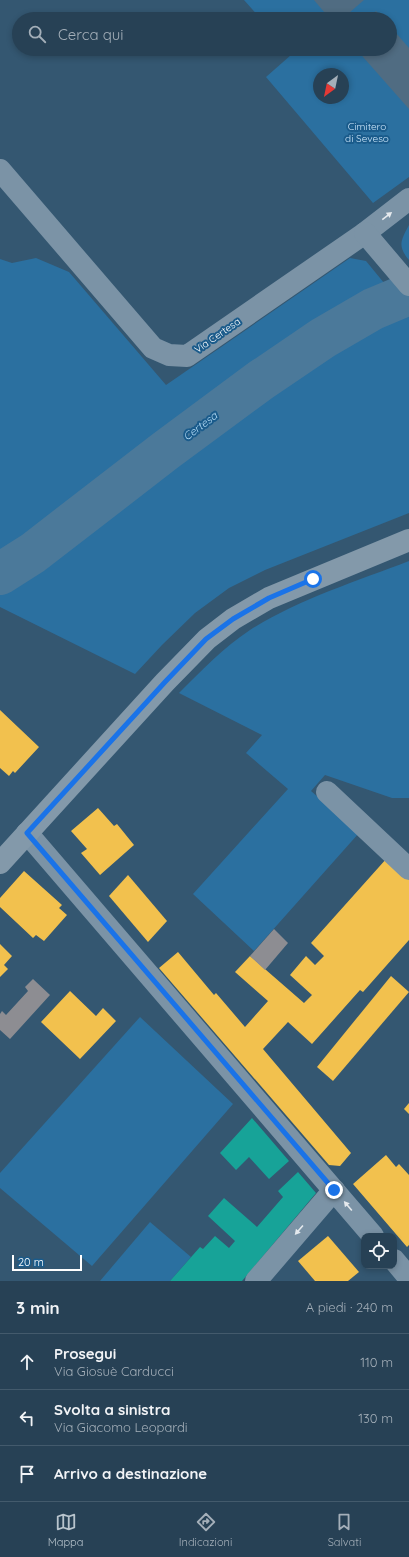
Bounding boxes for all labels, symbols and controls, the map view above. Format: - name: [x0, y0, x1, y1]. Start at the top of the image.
- search box: [12, 12, 397, 56]
- icon: search: [26, 23, 48, 45]
- text: Cerca qui: [58, 25, 124, 44]
- north arrow: [313, 68, 349, 104]
- park label: Cimitero di Seveso: [345, 120, 389, 145]
- one-way arrow: [382, 212, 392, 220]
- street label: Via Certesa: [192, 315, 243, 356]
- water label: Certesa: [180, 408, 221, 443]
- route start: [304, 570, 322, 588]
- route end: [325, 1181, 343, 1199]
- one-way arrow: [344, 1202, 353, 1211]
- one-way arrow: [295, 1225, 304, 1235]
- map controls: [361, 1233, 397, 1269]
- button: locate: [361, 1233, 397, 1269]
- scale bar: [12, 1253, 82, 1272]
- text: 20 m: [18, 1255, 44, 1269]
- text: 3 min: [16, 1297, 60, 1318]
- text: A piedi · 240 m: [306, 1299, 393, 1315]
- text: Prosegui: [54, 1344, 116, 1363]
- icon: ahead: [16, 1351, 38, 1373]
- text: 110 m: [360, 1354, 393, 1370]
- text: Via Giosuè Carducci: [54, 1363, 174, 1379]
- text: Svolta a sinistra: [54, 1400, 170, 1419]
- icon: left: [16, 1407, 38, 1429]
- text: 130 m: [358, 1410, 393, 1426]
- text: Via Giacomo Leopardi: [54, 1419, 188, 1435]
- icon: arrive: [16, 1463, 38, 1485]
- text: Arrivo a destinazione: [54, 1464, 207, 1483]
- tab: Mappa: [48, 1511, 83, 1549]
- tab: Indicazioni: [179, 1511, 232, 1549]
- tab: Salvati: [328, 1511, 361, 1549]

